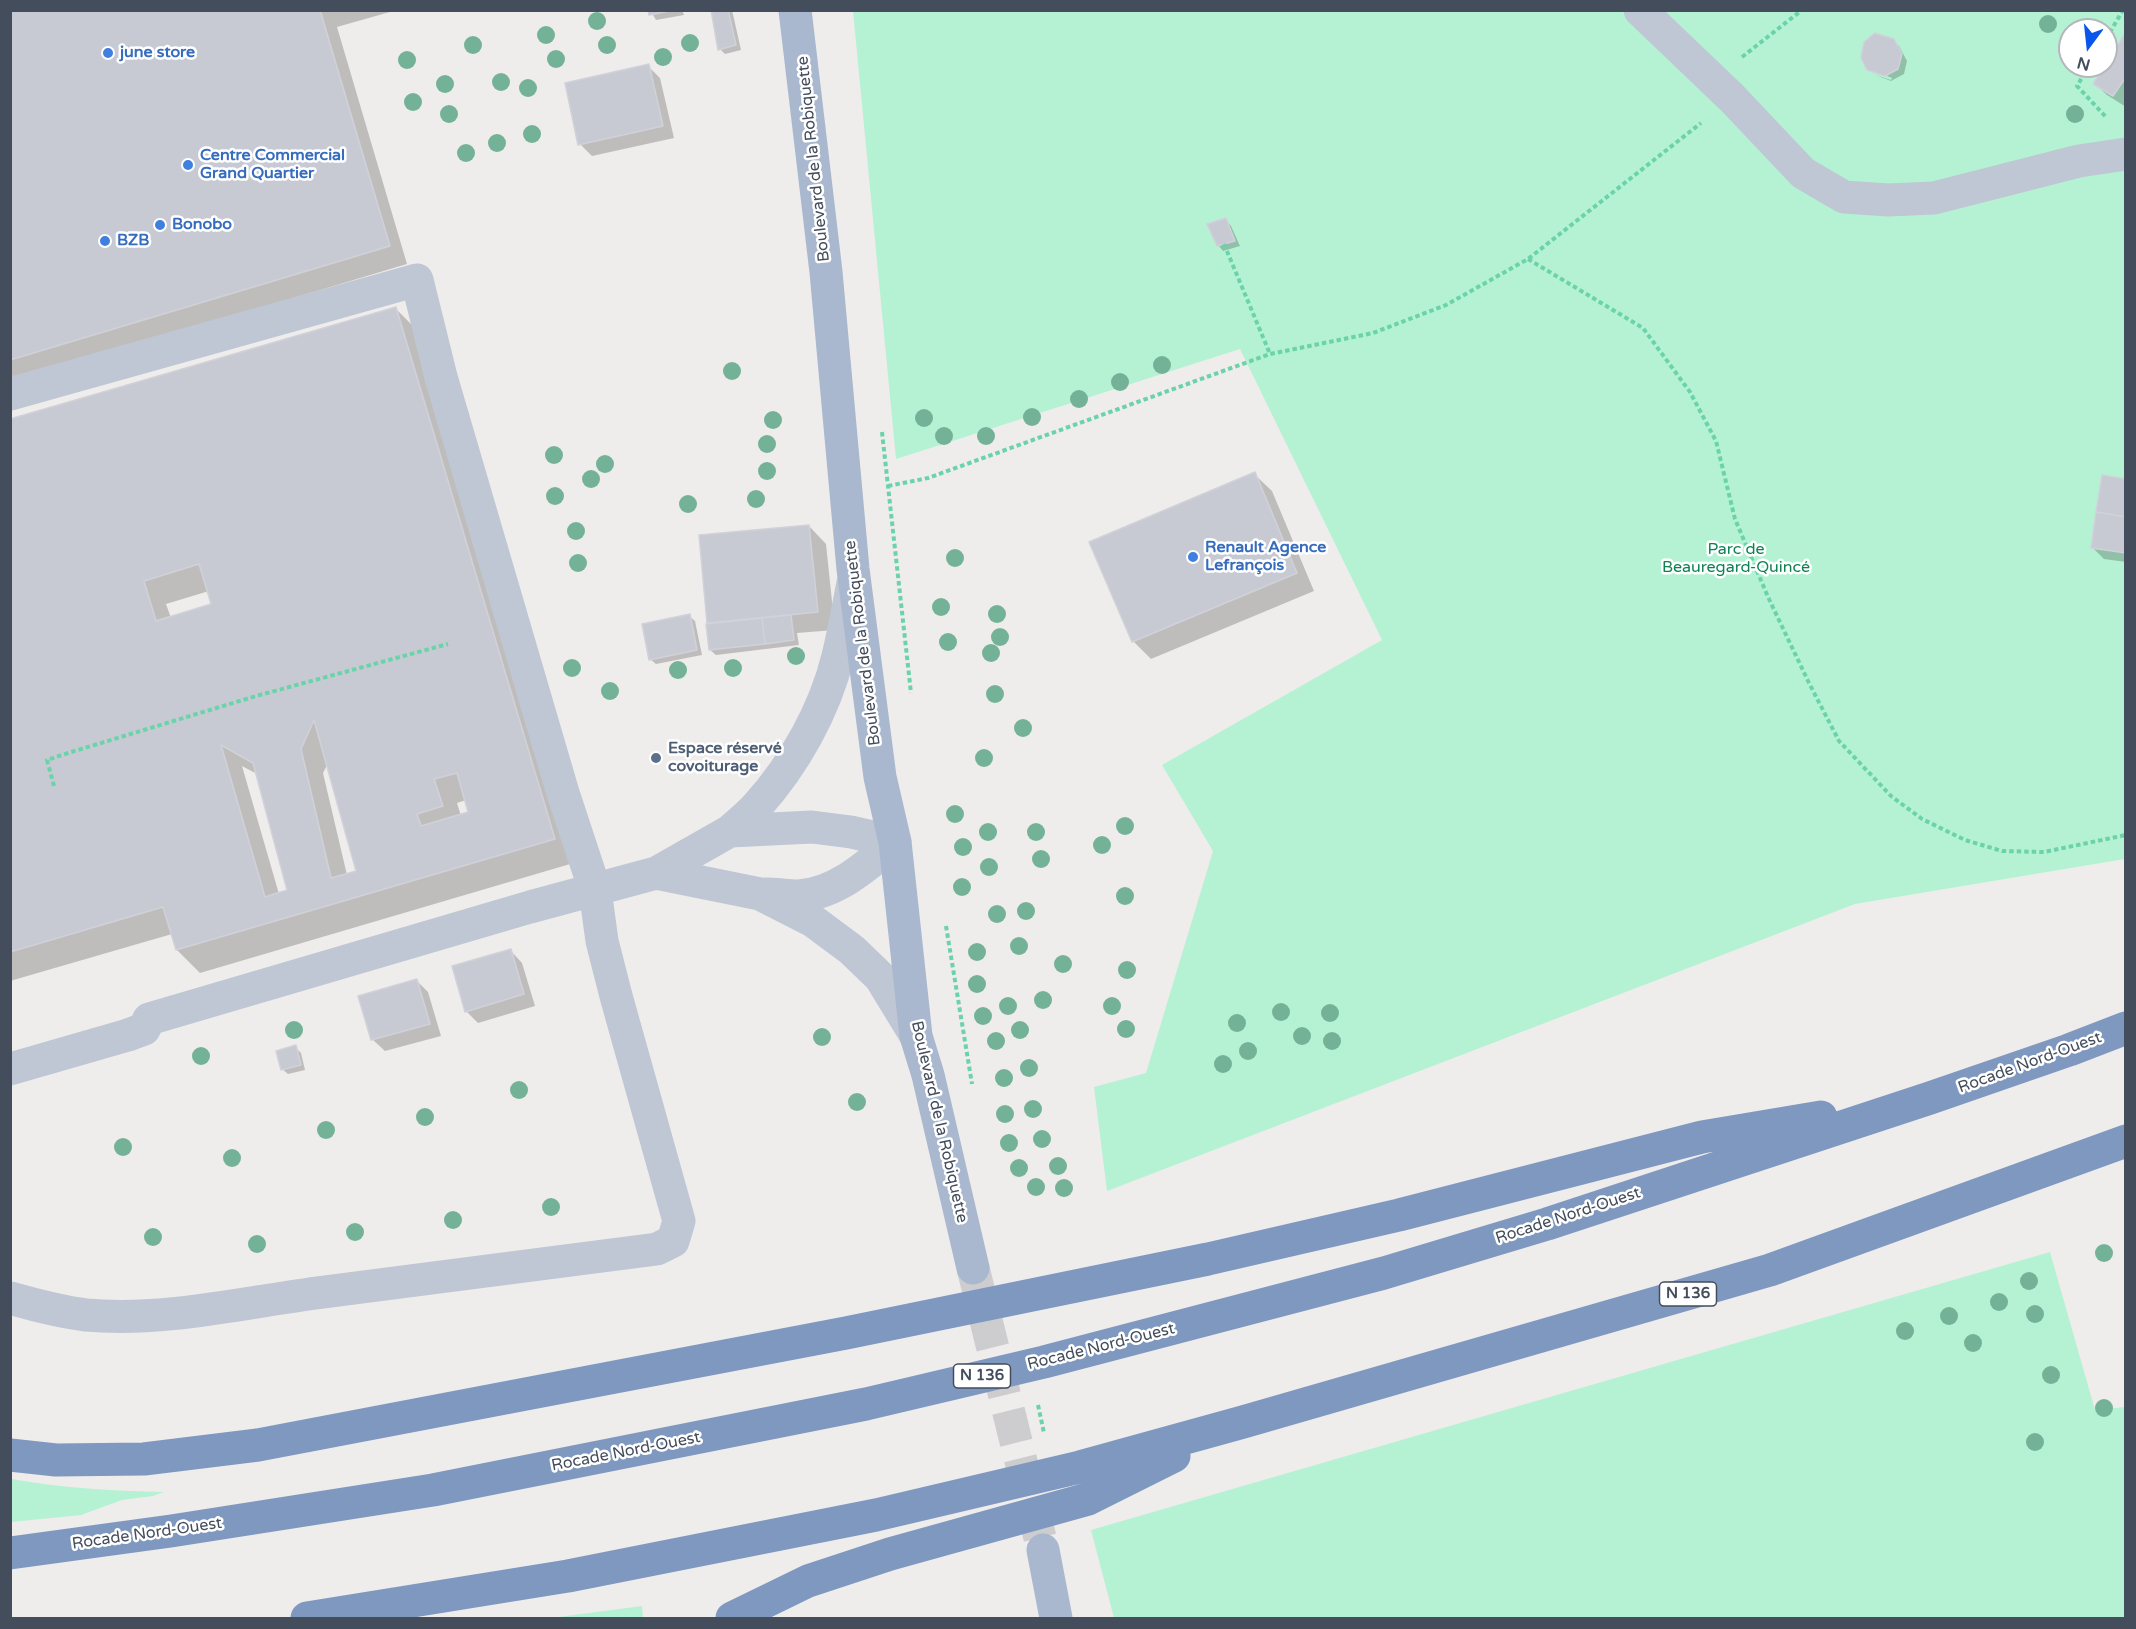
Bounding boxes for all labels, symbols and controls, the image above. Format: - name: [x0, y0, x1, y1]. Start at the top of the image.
- north arrow: [2058, 18, 2118, 78]
- place label: june store: [120, 43, 195, 63]
- marker: june store: [101, 46, 115, 60]
- text: N: [2075, 52, 2093, 75]
- street label: Boulevard de la Robiquette: [794, 55, 834, 263]
- place label: Centre Commercial Grand Quartier: [200, 146, 345, 184]
- marker: Centre Commercial Grand Quartier: [181, 158, 195, 172]
- place label: Bonobo: [172, 215, 232, 235]
- marker: Bonobo: [153, 218, 167, 232]
- place label: BZB: [117, 231, 149, 251]
- marker: BZB: [98, 234, 112, 248]
- place label: Renault Agence Lefrançois: [1205, 538, 1326, 576]
- street label: Boulevard de la Robiquette: [841, 539, 885, 747]
- park label: Parc de Beauregard-Quincé: [1662, 540, 1810, 578]
- marker: Renault Agence Lefrançois: [1186, 550, 1200, 564]
- place label: Espace réservé covoiturage: [668, 739, 782, 777]
- marker: Espace réservé covoiturage: [649, 751, 663, 765]
- street label: Boulevard de la Robiquette: [906, 1019, 972, 1225]
- street label: Rocade Nord-Ouest: [1956, 1028, 2104, 1098]
- street label: Rocade Nord-Ouest: [1493, 1184, 1643, 1248]
- road number: N 136: [1660, 1282, 1716, 1306]
- street label: Rocade Nord-Ouest: [1025, 1319, 1177, 1375]
- road number: N 136: [954, 1364, 1010, 1388]
- street label: Rocade Nord-Ouest: [550, 1428, 702, 1476]
- street label: Rocade Nord-Ouest: [71, 1514, 223, 1554]

